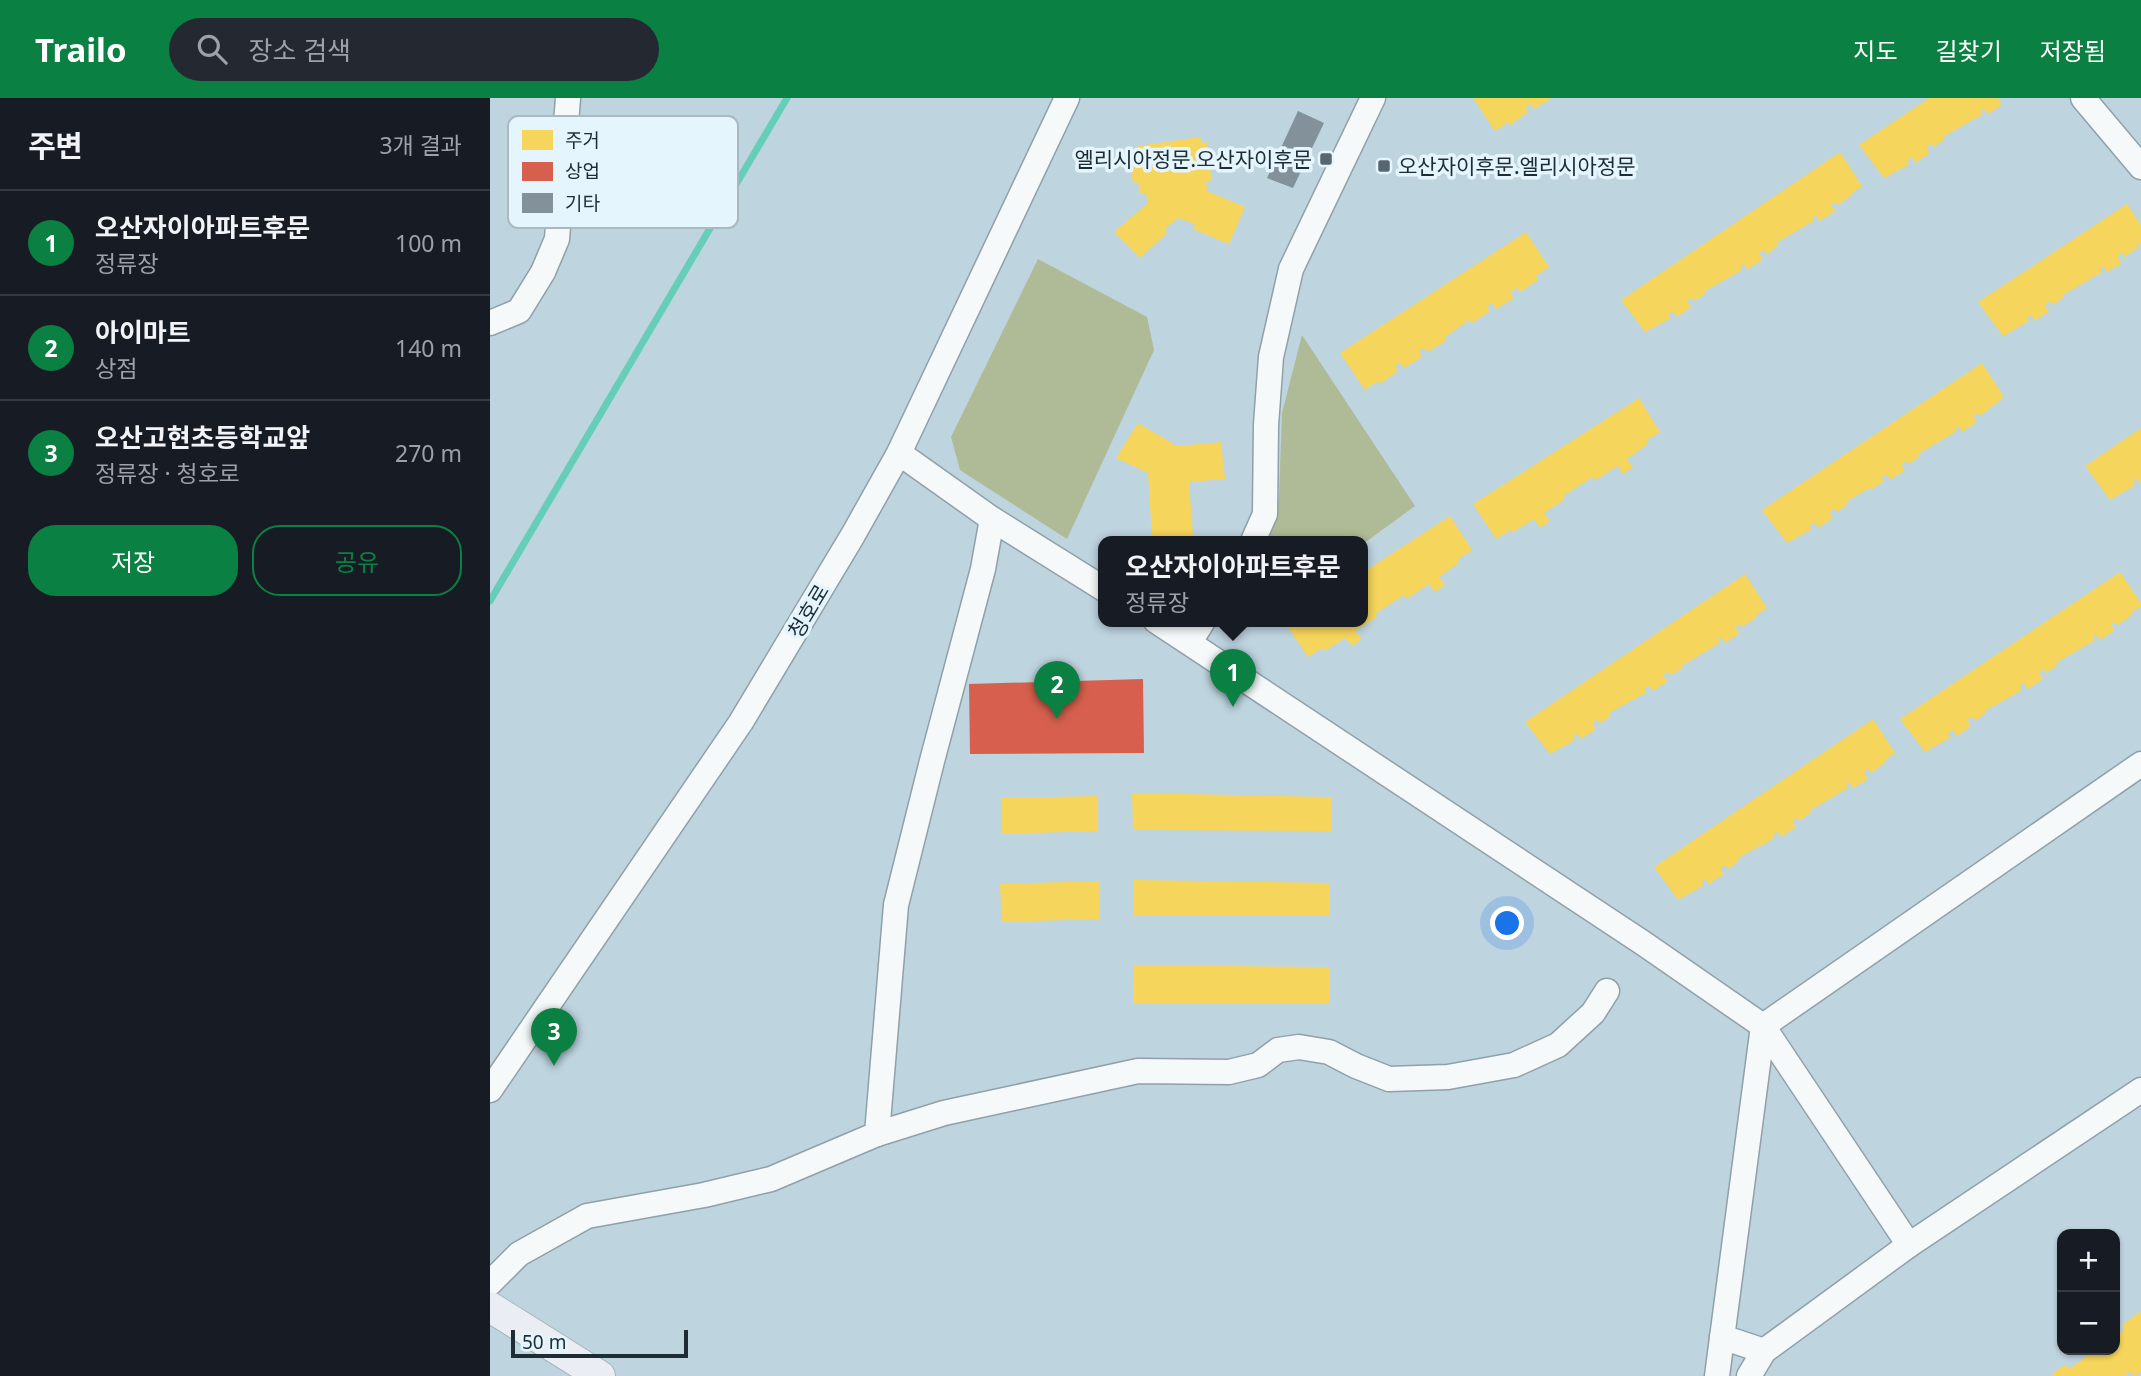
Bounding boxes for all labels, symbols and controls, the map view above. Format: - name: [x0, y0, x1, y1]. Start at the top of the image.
- search box: [169, 18, 659, 81]
- text: Trailo: [35, 27, 127, 72]
- icon: search: [193, 30, 231, 68]
- text: 장소 검색: [249, 32, 351, 68]
- text: 지도: [1853, 34, 1898, 67]
- text: 길찾기: [1936, 34, 2002, 67]
- text: 저장됨: [2040, 34, 2106, 67]
- legend: [508, 116, 738, 228]
- text: 주변: [28, 125, 83, 166]
- text: 주거: [565, 127, 600, 153]
- text: 3개 결과: [379, 129, 462, 161]
- place label: 엘리시아정문.오산자이후문: [1075, 145, 1312, 173]
- marker: 엘리시아정문.오산자이후문: [1318, 151, 1334, 167]
- place label: 오산자이후문.엘리시아정문: [1398, 152, 1635, 180]
- text: 상업: [565, 158, 600, 184]
- marker: 오산자이후문.엘리시아정문: [1376, 158, 1392, 174]
- text: 기타: [565, 190, 600, 216]
- text: 오산자이아파트후문: [95, 209, 310, 245]
- text: 1: [44, 227, 58, 259]
- text: 100 m: [395, 227, 462, 259]
- text: 정류장: [95, 247, 158, 279]
- text: 아이마트: [95, 314, 191, 350]
- text: 2: [44, 332, 58, 364]
- text: 140 m: [395, 332, 462, 364]
- text: 상점: [95, 352, 137, 384]
- text: 오산고현초등학교앞: [95, 419, 310, 455]
- text: 3: [44, 437, 58, 469]
- text: 270 m: [395, 437, 462, 469]
- text: 정류장 · 청호로: [95, 457, 240, 489]
- button: 저장: [28, 525, 238, 596]
- button: 공유: [252, 525, 462, 596]
- popup: [1098, 536, 1368, 627]
- text: 오산자이아파트후문: [1125, 548, 1341, 584]
- street label: 청호로: [781, 579, 835, 643]
- text: 정류장: [1125, 586, 1189, 618]
- pin: 1: [1210, 649, 1256, 707]
- pin: 2: [1034, 661, 1080, 719]
- your location: [1490, 906, 1524, 940]
- pin: 3: [531, 1008, 577, 1066]
- map controls: [2057, 1229, 2120, 1355]
- button: +: [2057, 1229, 2120, 1292]
- button: −: [2057, 1292, 2120, 1355]
- scale bar: [511, 1327, 688, 1359]
- text: 50 m: [522, 1329, 566, 1355]

